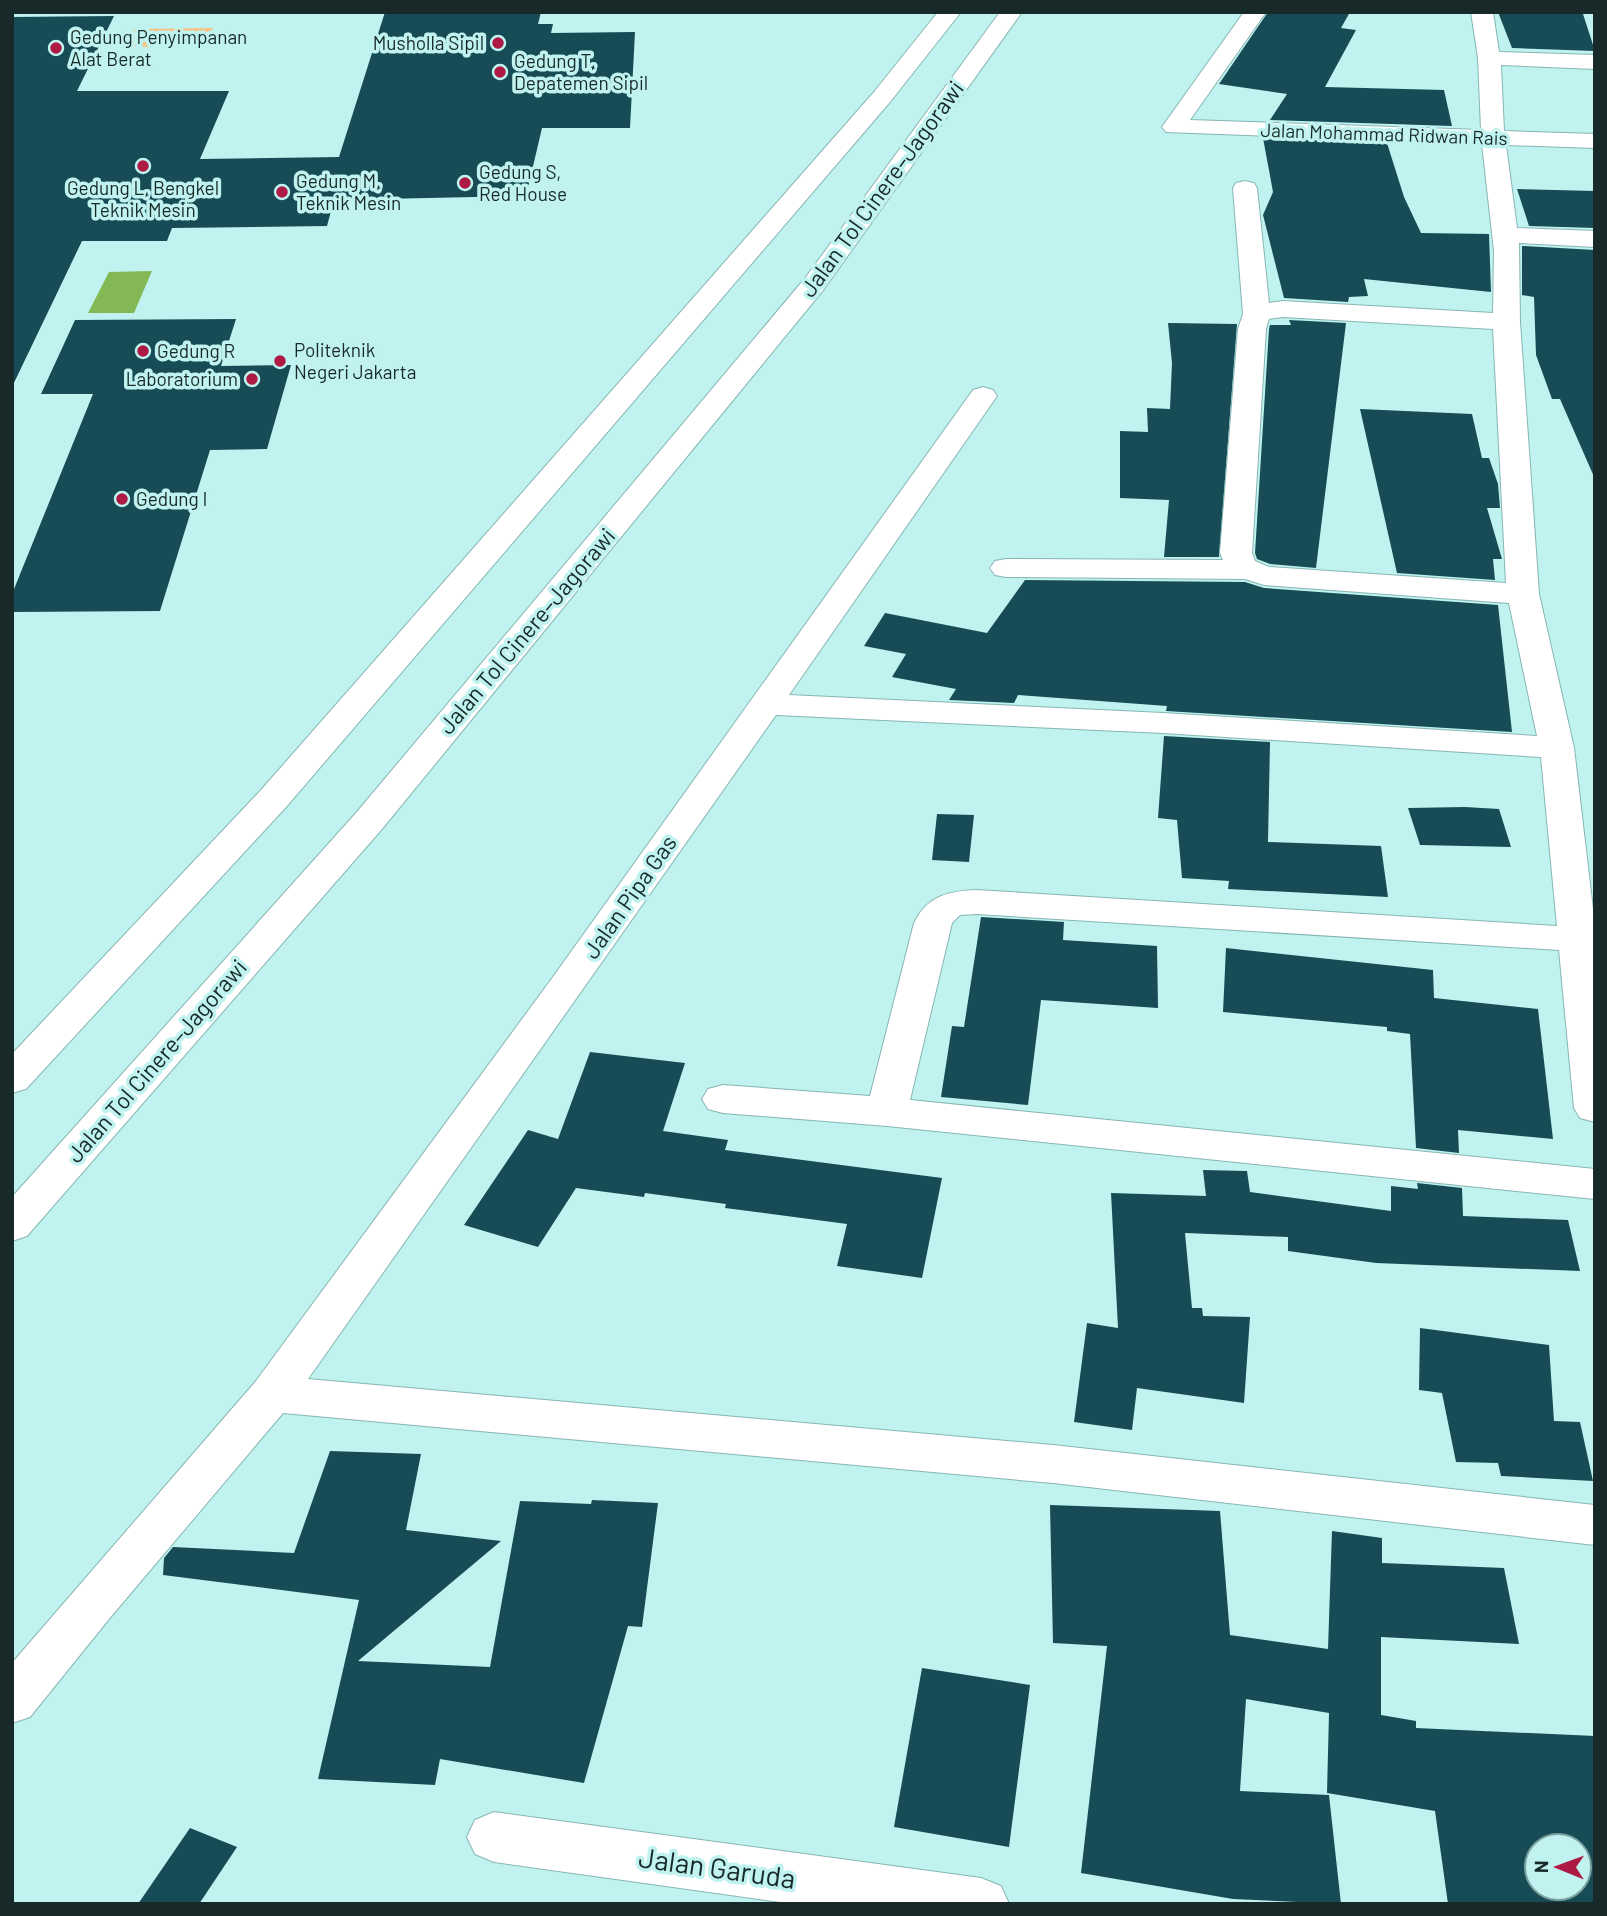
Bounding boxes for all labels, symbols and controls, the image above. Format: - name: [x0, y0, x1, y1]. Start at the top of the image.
- place label: Gedung Penyimpanan Alat Berat: [70, 25, 247, 70]
- place label: Musholla Sipil: [373, 31, 484, 54]
- marker: Musholla Sipil: [490, 35, 506, 51]
- marker: Gedung Penyimpanan Alat Berat: [48, 40, 64, 56]
- place label: Gedung T, Depatemen Sipil: [514, 49, 648, 94]
- marker: Gedung T, Depatemen Sipil: [492, 64, 508, 80]
- street label: Jalan Tol Cinere–Jagorawi: [793, 75, 969, 302]
- street label: Jalan Mohammad Ridwan Rais: [1260, 118, 1508, 149]
- marker: Gedung L, Bengkel Teknik Mesin: [135, 158, 151, 174]
- place label: Gedung S, Red House: [479, 160, 567, 205]
- place label: Gedung M, Teknik Mesin: [296, 169, 401, 214]
- marker: Gedung S, Red House: [457, 175, 473, 191]
- place label: Gedung L, Bengkel Teknik Mesin: [67, 176, 219, 221]
- marker: Gedung M, Teknik Mesin: [274, 184, 290, 200]
- place label: Politeknik Negeri Jakarta: [294, 338, 416, 383]
- place label: Gedung R: [157, 339, 235, 362]
- marker: Gedung R: [135, 343, 151, 359]
- marker: Politeknik Negeri Jakarta: [272, 353, 288, 369]
- place label: Laboratorium: [126, 367, 238, 390]
- marker: Laboratorium: [244, 371, 260, 387]
- place label: Gedung I: [136, 487, 207, 510]
- marker: Gedung I: [114, 491, 130, 507]
- street label: Jalan Tol Cinere–Jagorawi: [432, 522, 621, 739]
- street label: Jalan Pipa Gas: [576, 829, 682, 964]
- street label: Jalan Tol Cinere–Jagorawi: [60, 953, 252, 1168]
- north arrow: [1523, 1832, 1593, 1902]
- street label: Jalan Garuda: [637, 1839, 798, 1895]
- text: N: [1529, 1860, 1552, 1873]

